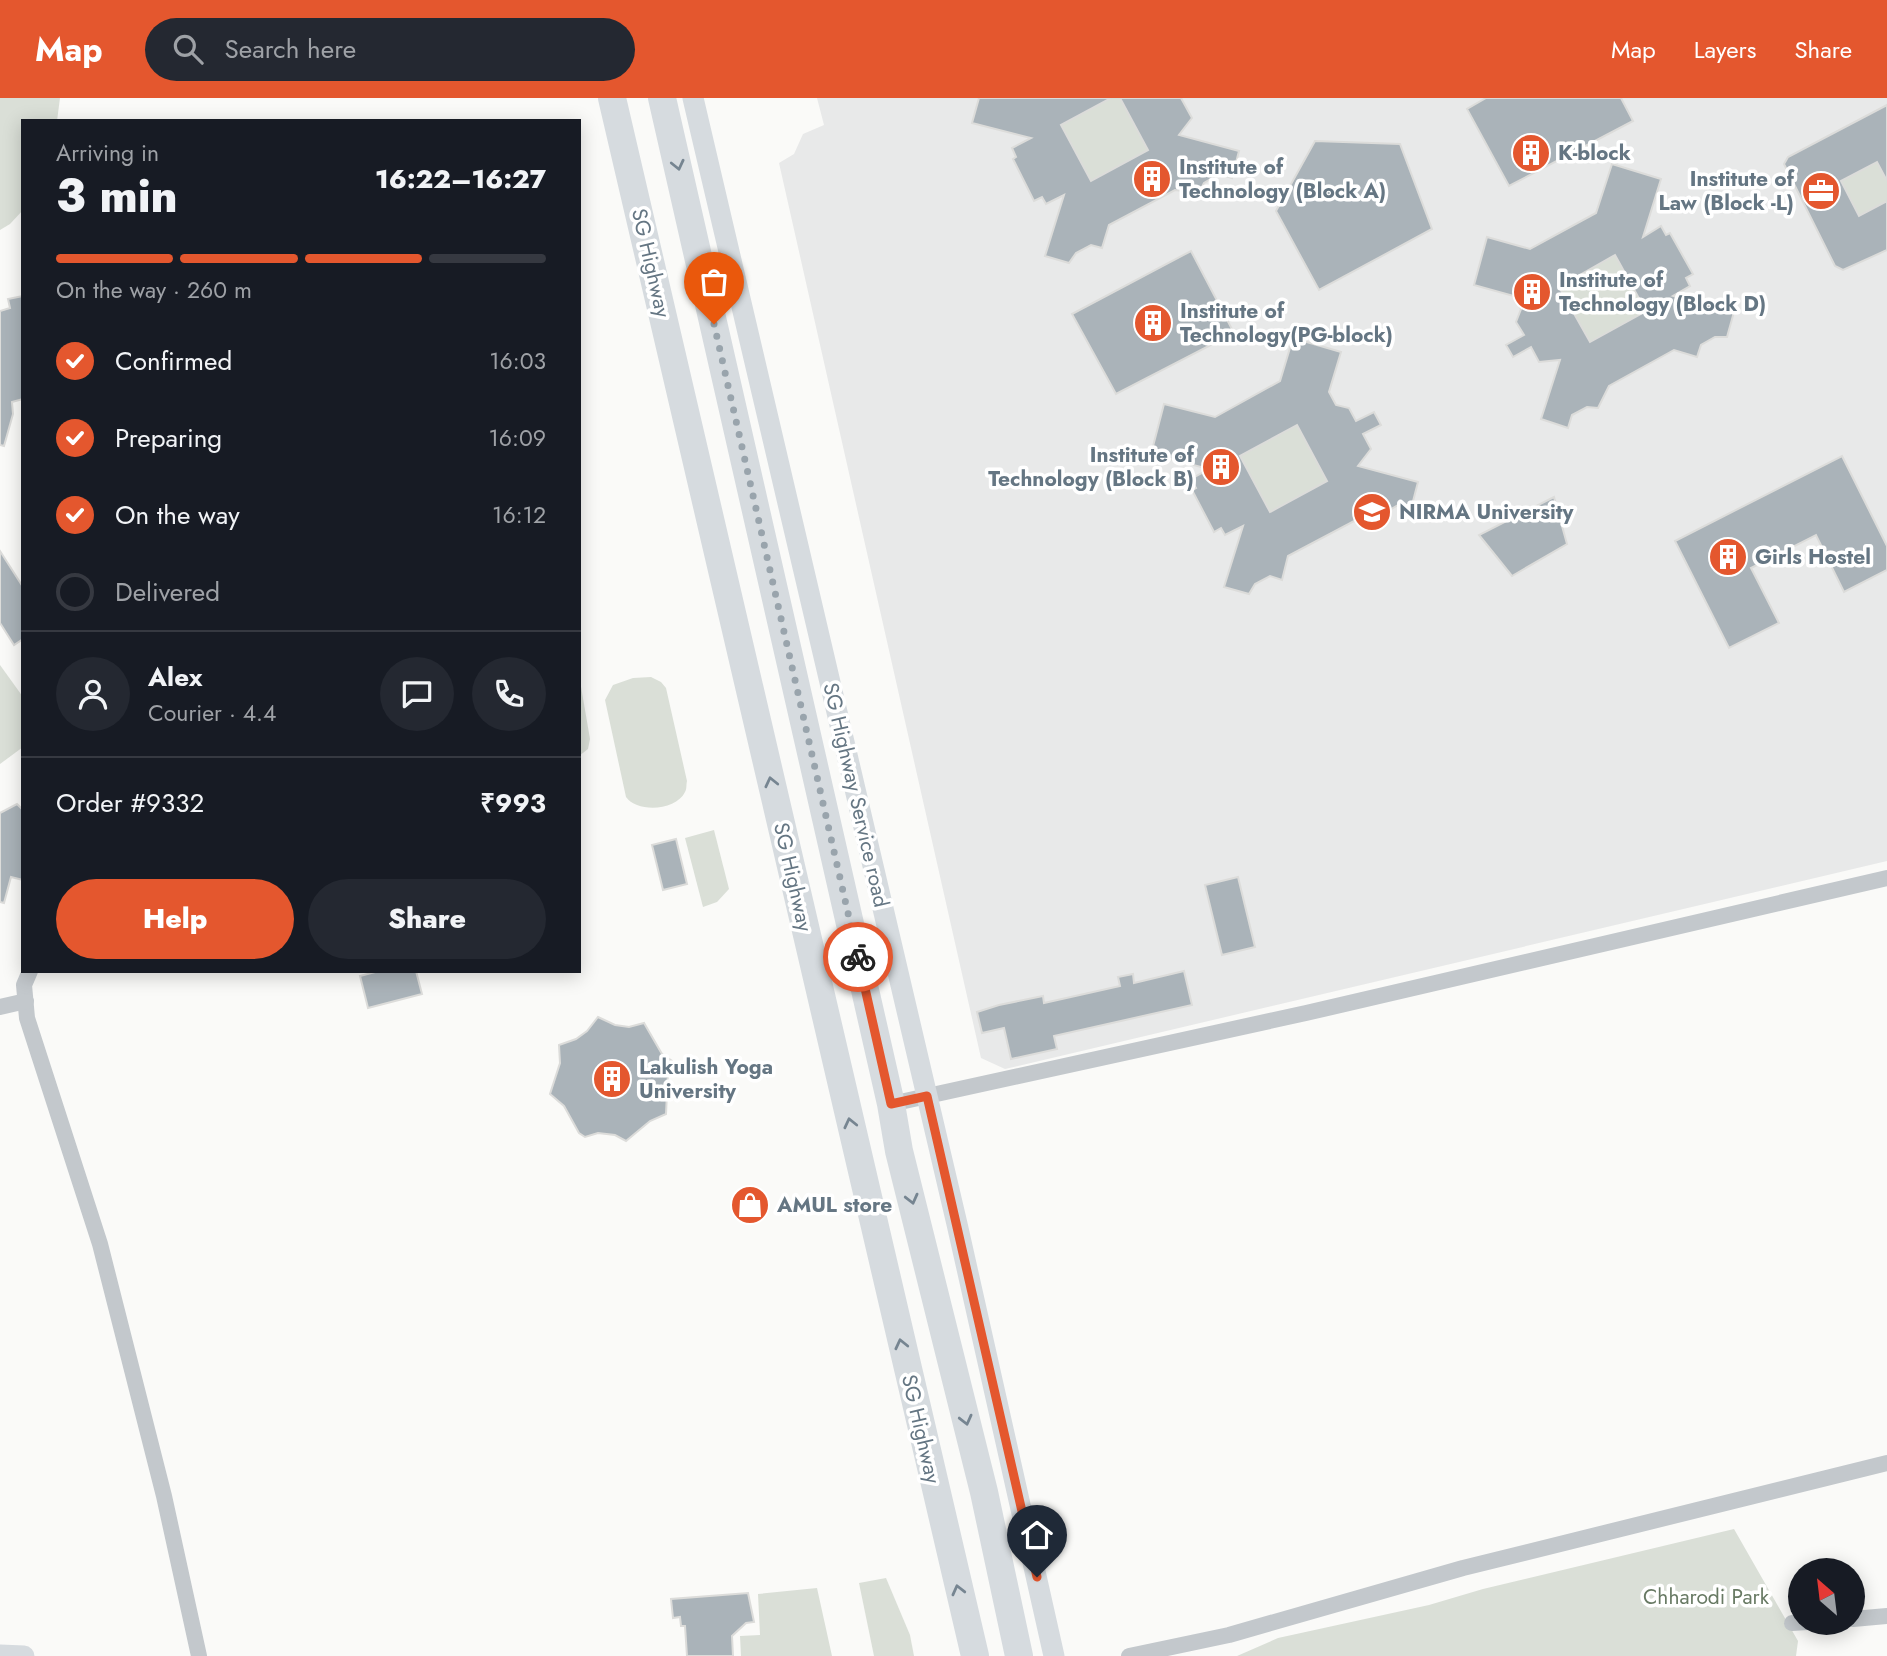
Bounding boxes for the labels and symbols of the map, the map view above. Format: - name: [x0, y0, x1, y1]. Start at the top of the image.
- building icon: K-block: [1510, 132, 1552, 174]
- place label: K-block: [1558, 138, 1631, 168]
- place label: Institute of Technology (Block A): [1179, 152, 1386, 206]
- one-way arrow: [669, 158, 684, 170]
- building icon: Institute of Technology (Block A): [1131, 158, 1173, 200]
- place label: Institute of Law (Block -L): [1659, 164, 1795, 218]
- office icon: Institute of Law (Block -L): [1800, 170, 1842, 212]
- street label: SG Highway: [624, 206, 678, 321]
- pin: [684, 252, 744, 324]
- place label: Institute of Technology (Block D): [1559, 265, 1766, 319]
- building icon: Institute of Technology (Block D): [1511, 271, 1553, 313]
- place label: Institute of Technology(PG-block): [1180, 296, 1393, 350]
- building icon: Institute of Technology(PG-block): [1132, 302, 1174, 344]
- place label: Institute of Technology (Block B): [988, 440, 1195, 494]
- building icon: Institute of Technology (Block B): [1200, 446, 1242, 488]
- school or university icon: NIRMA University: [1351, 491, 1393, 533]
- place label: NIRMA University: [1399, 497, 1574, 527]
- building icon: Girls Hostel: [1707, 536, 1749, 578]
- place label: Girls Hostel: [1755, 542, 1871, 572]
- street label: SG Highway Service road: [816, 680, 896, 910]
- one-way arrow: [765, 776, 779, 788]
- street label: SG Highway: [766, 820, 820, 935]
- courier: [823, 922, 893, 992]
- place label: Lakulish Yoga University: [639, 1052, 773, 1106]
- building icon: Lakulish Yoga University: [591, 1058, 633, 1100]
- one-way arrow: [844, 1117, 858, 1129]
- shop icon: AMUL store: [729, 1184, 771, 1226]
- place label: AMUL store: [776, 1190, 892, 1220]
- one-way arrow: [903, 1193, 918, 1205]
- one-way arrow: [895, 1338, 909, 1350]
- street label: SG Highway: [894, 1372, 948, 1487]
- one-way arrow: [958, 1414, 972, 1426]
- pin: [1007, 1505, 1067, 1577]
- north arrow: [1788, 1558, 1866, 1634]
- park label: Chharodi Park: [1643, 1582, 1770, 1612]
- one-way arrow: [952, 1584, 966, 1596]

